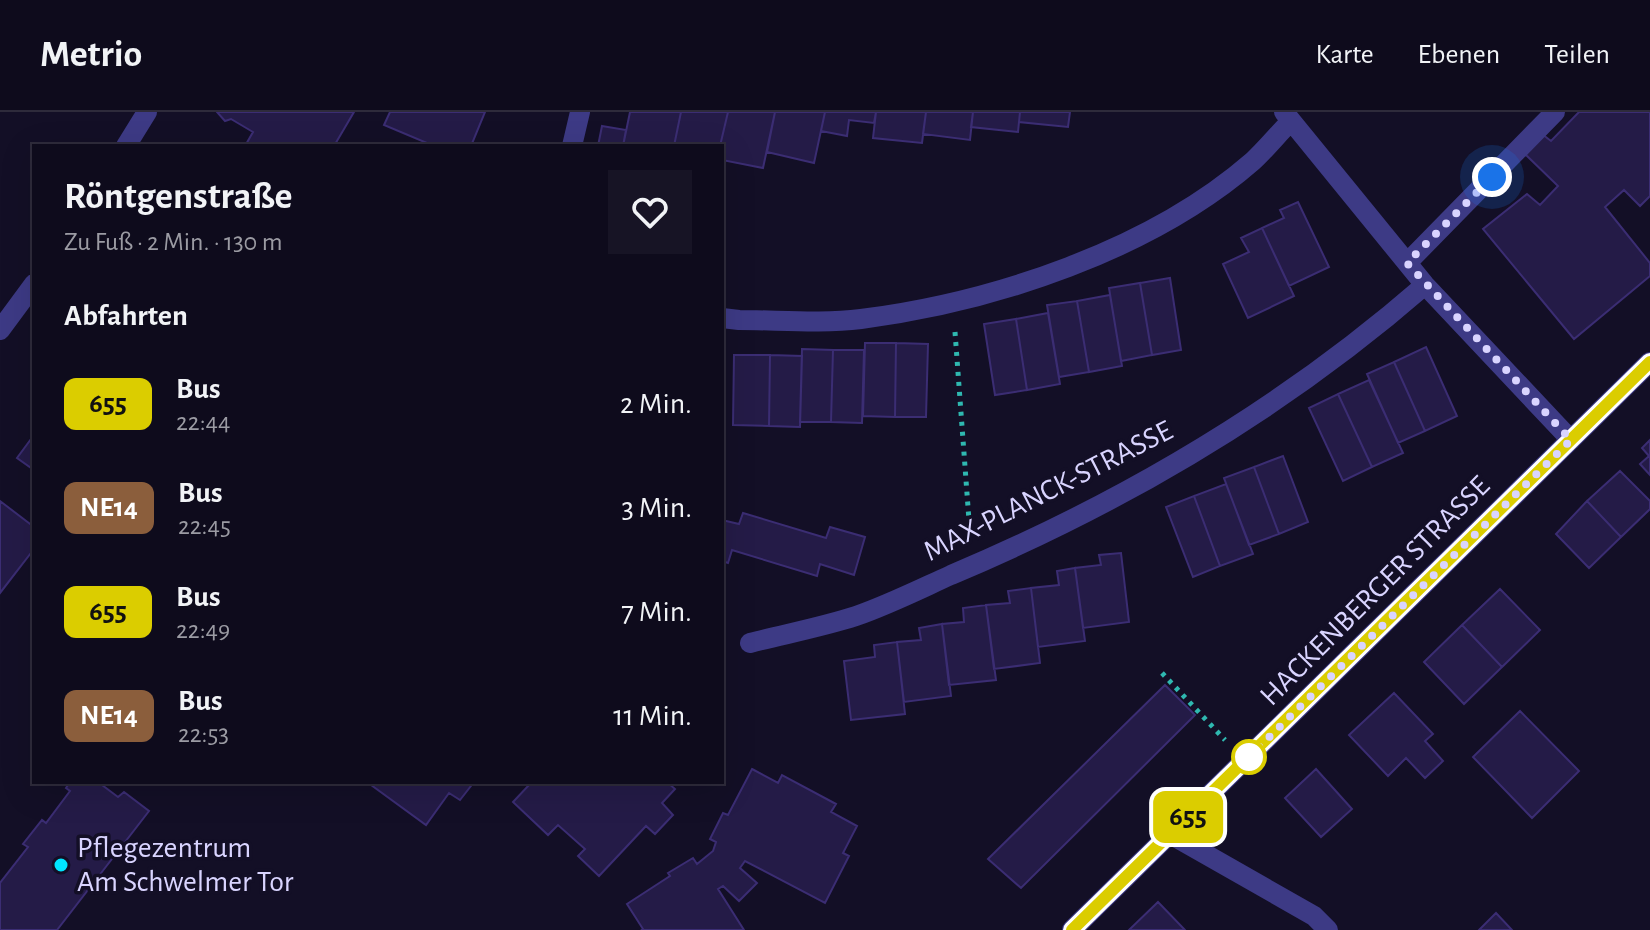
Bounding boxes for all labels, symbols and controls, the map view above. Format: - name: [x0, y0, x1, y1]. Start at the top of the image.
- text: Metrio: [40, 36, 142, 74]
- text: Karte: [1315, 41, 1374, 69]
- text: Ebenen: [1418, 41, 1500, 69]
- text: Teilen: [1544, 41, 1610, 69]
- your location: [1472, 157, 1512, 197]
- button: heart: [608, 170, 692, 254]
- text: Röntgenstraße: [64, 178, 292, 216]
- text: Zu Fuß · 2 Min. · 130 m: [64, 229, 282, 255]
- text: Abfahrten: [64, 301, 188, 331]
- text: Bus: [176, 374, 221, 404]
- text: 2 Min.: [620, 389, 692, 419]
- text: 655: [89, 390, 127, 418]
- text: 22:44: [176, 409, 231, 435]
- street label: MAX-PLANCK-STRASSE: [919, 415, 1177, 567]
- street label: HACKENBERGER STRASSE: [1255, 471, 1495, 711]
- text: Bus: [178, 478, 222, 508]
- text: 3 Min.: [621, 493, 692, 523]
- text: NE14: [80, 494, 138, 522]
- text: 22:45: [178, 513, 231, 539]
- text: Bus: [176, 582, 221, 612]
- text: 7 Min.: [621, 597, 692, 627]
- text: 655: [89, 598, 127, 626]
- text: 22:49: [176, 617, 230, 643]
- text: Bus: [178, 686, 222, 716]
- text: 11 Min.: [613, 701, 692, 731]
- text: NE14: [80, 702, 138, 730]
- text: 22:53: [178, 721, 229, 747]
- unlabelled marker: [1232, 740, 1266, 774]
- line badge: 655: [1142, 791, 1234, 843]
- text: 655: [1169, 803, 1207, 831]
- place label: Pflegezentrum Am Schwelmer Tor: [77, 833, 294, 897]
- marker: Pflegezentrum Am Schwelmer Tor: [52, 856, 70, 874]

